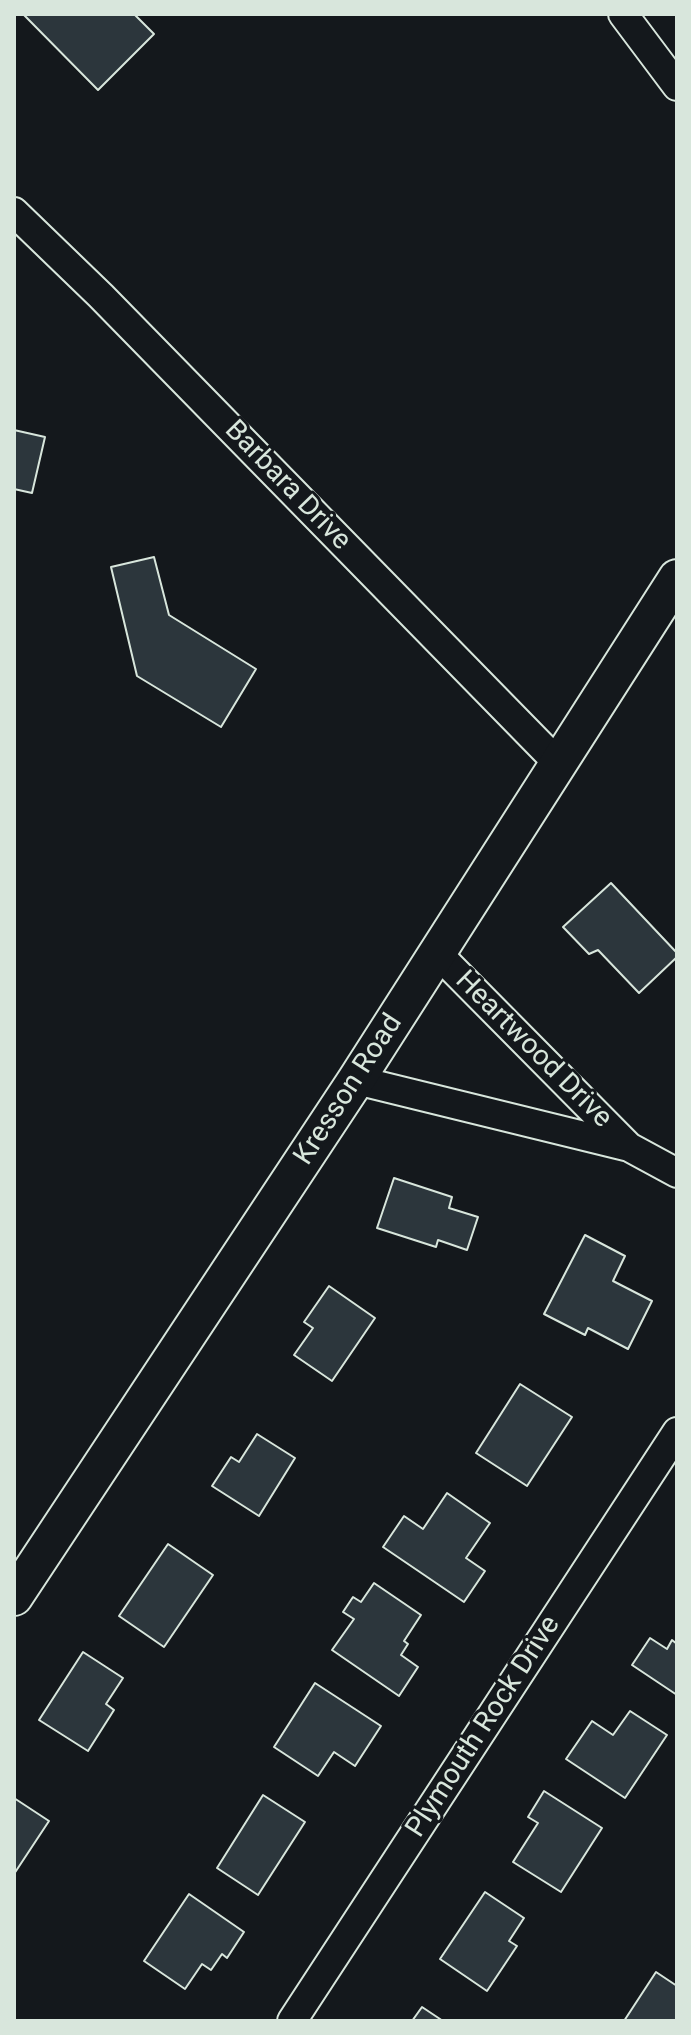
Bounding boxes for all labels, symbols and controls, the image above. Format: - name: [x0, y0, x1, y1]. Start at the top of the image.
- street label: Barbara Drive: [217, 414, 357, 558]
- street label: Heartwood Drive: [448, 965, 618, 1135]
- street label: Kresson Road: [288, 1008, 410, 1172]
- street label: Plymouth Rock Drive: [400, 1610, 568, 1844]

